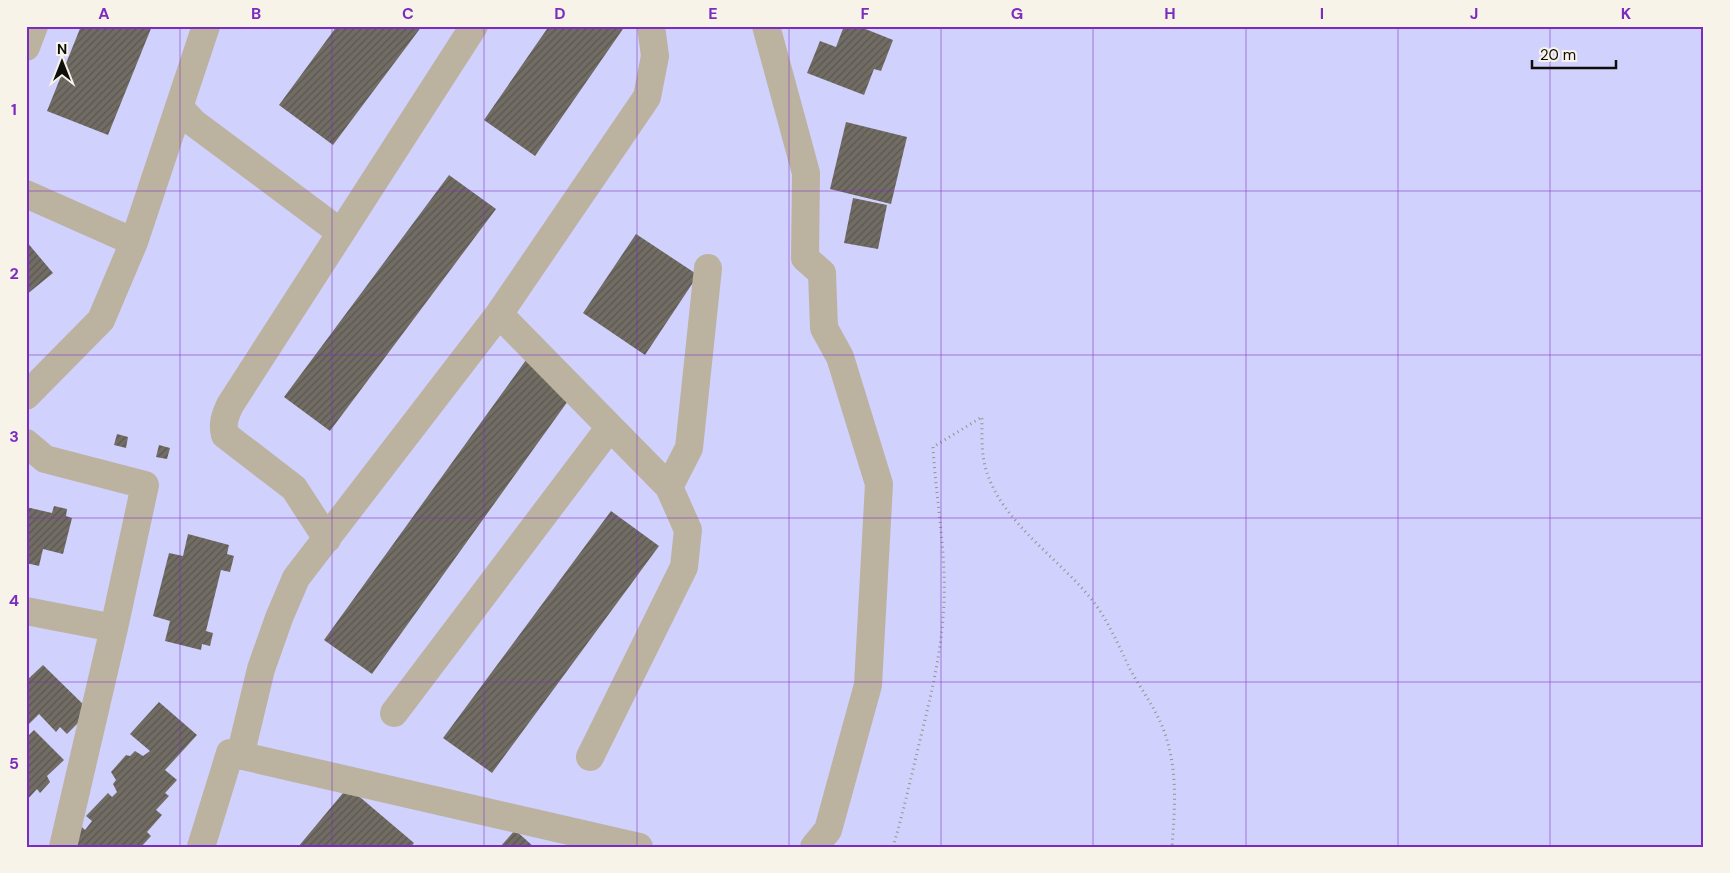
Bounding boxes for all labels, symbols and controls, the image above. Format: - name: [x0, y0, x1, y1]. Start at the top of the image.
- text: A: [98, 3, 110, 24]
- text: B: [251, 3, 261, 24]
- text: C: [402, 3, 414, 24]
- text: D: [554, 3, 566, 24]
- text: E: [708, 3, 718, 24]
- text: F: [861, 3, 870, 24]
- text: G: [1011, 3, 1023, 24]
- text: H: [1164, 3, 1176, 24]
- text: I: [1320, 3, 1324, 24]
- text: J: [1470, 3, 1478, 24]
- text: K: [1621, 3, 1632, 24]
- north arrow: [38, 38, 88, 88]
- scale bar: [1532, 38, 1616, 70]
- text: N: [57, 40, 67, 58]
- text: 20 m: [1540, 45, 1576, 65]
- text: 1: [11, 99, 17, 120]
- text: 2: [9, 263, 19, 284]
- text: 3: [9, 426, 19, 447]
- text: 4: [9, 590, 19, 611]
- text: 5: [9, 753, 19, 774]

